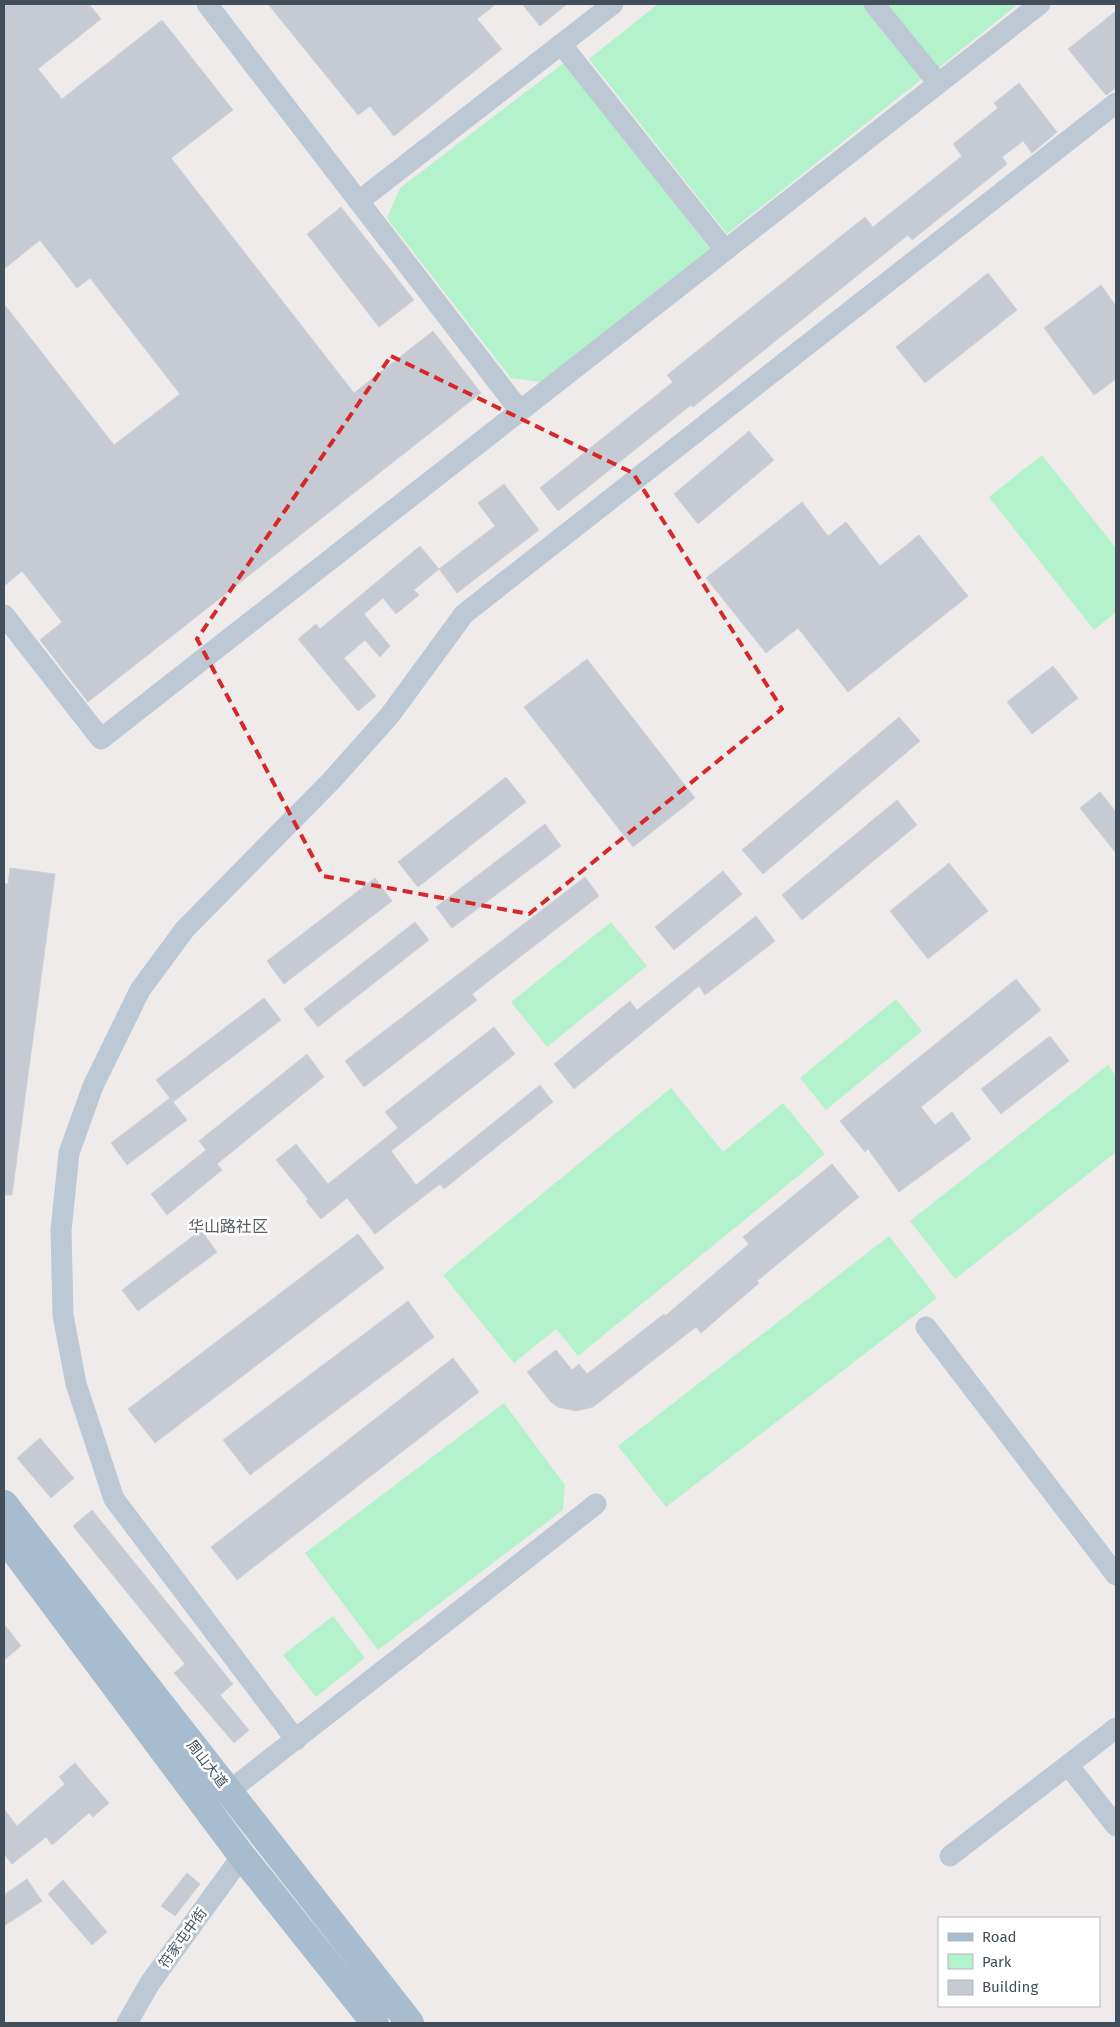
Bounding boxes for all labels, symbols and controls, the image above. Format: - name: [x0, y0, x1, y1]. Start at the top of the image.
- district label: 华山路社区: [188, 1217, 268, 1236]
- street label: 周山大道: [183, 1737, 231, 1791]
- street label: 符家屯中街: [156, 1905, 210, 1971]
- legend: [938, 1917, 1100, 2007]
- text: Road: [982, 1928, 1017, 1946]
- text: Park: [982, 1953, 1012, 1971]
- text: Building: [982, 1978, 1038, 1996]

